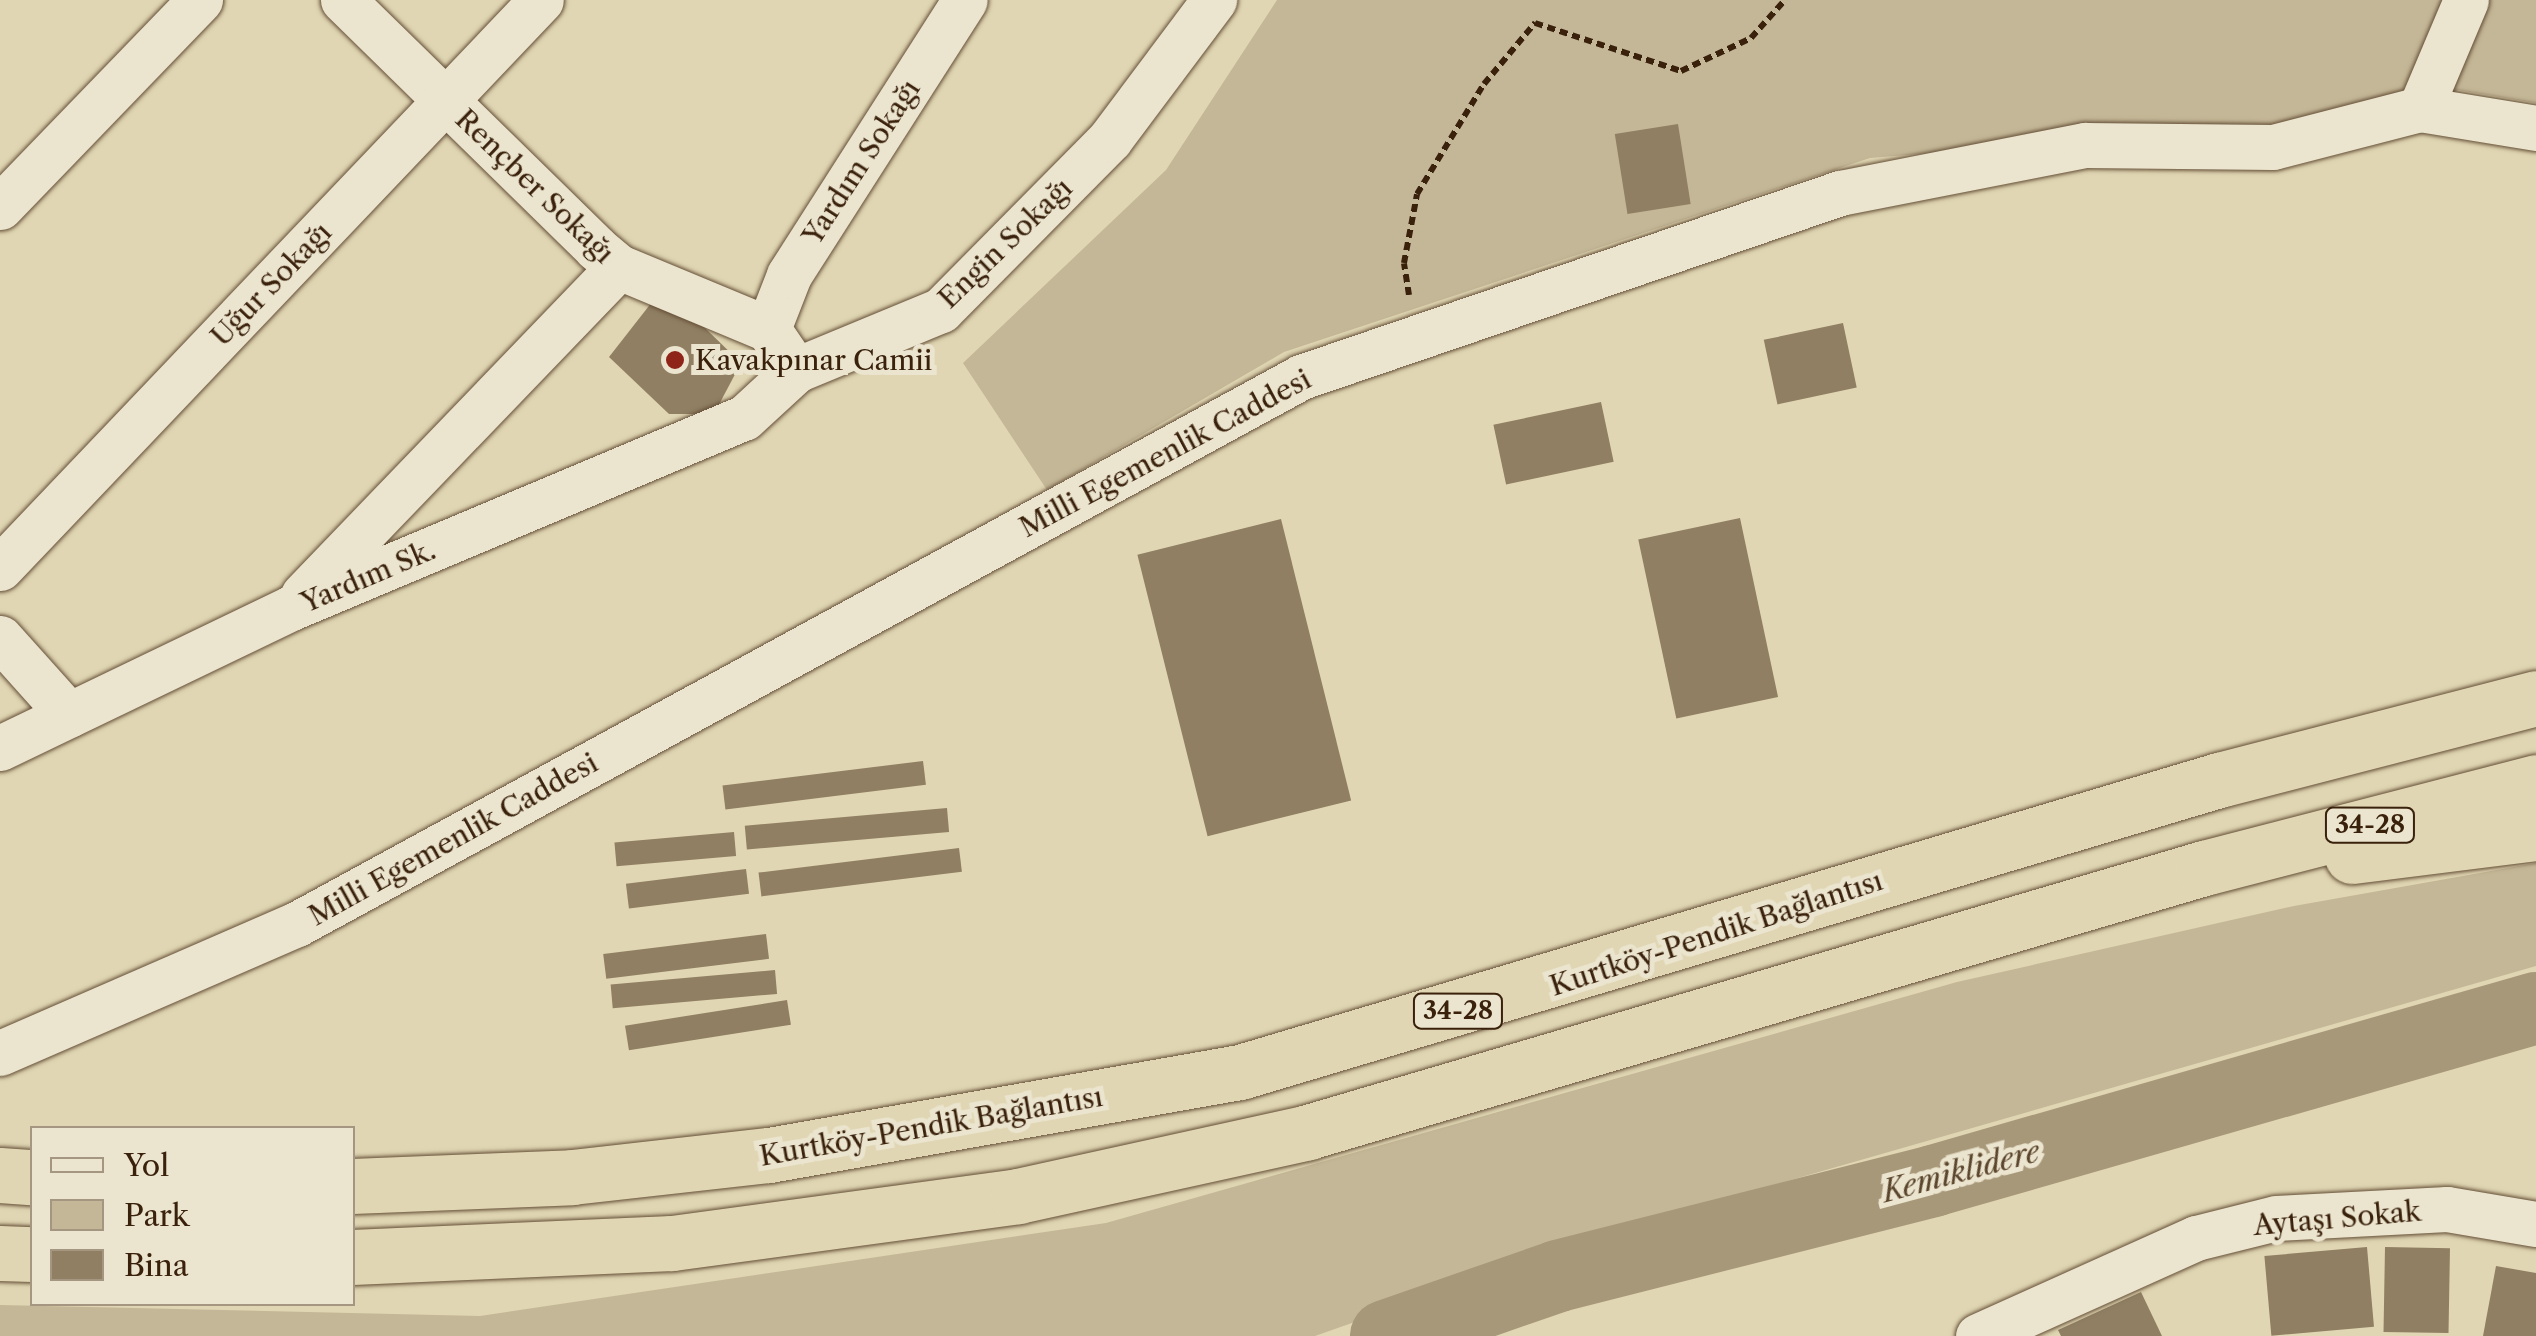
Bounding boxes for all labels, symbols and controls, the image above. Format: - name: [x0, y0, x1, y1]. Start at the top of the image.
- street label: Yardım Sokağı: [795, 73, 927, 251]
- street label: Rençber Sokağı: [449, 102, 621, 270]
- street label: Engin Sokağı: [931, 171, 1079, 315]
- street label: Uğur Sokağı: [204, 215, 338, 353]
- place label: Kavakpınar Camii: [695, 343, 933, 377]
- marker: Kavakpınar Camii: [664, 349, 686, 371]
- street label: Milli Egemenlik Caddesi: [1013, 362, 1317, 544]
- street label: Yardım Sk.: [296, 533, 440, 619]
- street label: Milli Egemenlik Caddesi: [303, 745, 603, 933]
- road number: 34-28: [2322, 805, 2418, 845]
- street label: Kurtköy-Pendik Bağlantısı: [1545, 863, 1887, 1003]
- road number: 34-28: [1410, 991, 1506, 1031]
- street label: Kurtköy-Pendik Bağlantısı: [757, 1079, 1105, 1173]
- legend: [30, 1126, 355, 1306]
- water label: Kemiklidere: [1878, 1134, 2044, 1210]
- text: Yol: [124, 1147, 169, 1184]
- street label: Aytaşı Sokak: [2252, 1194, 2422, 1242]
- text: Park: [124, 1197, 189, 1234]
- text: Bina: [124, 1247, 189, 1284]

